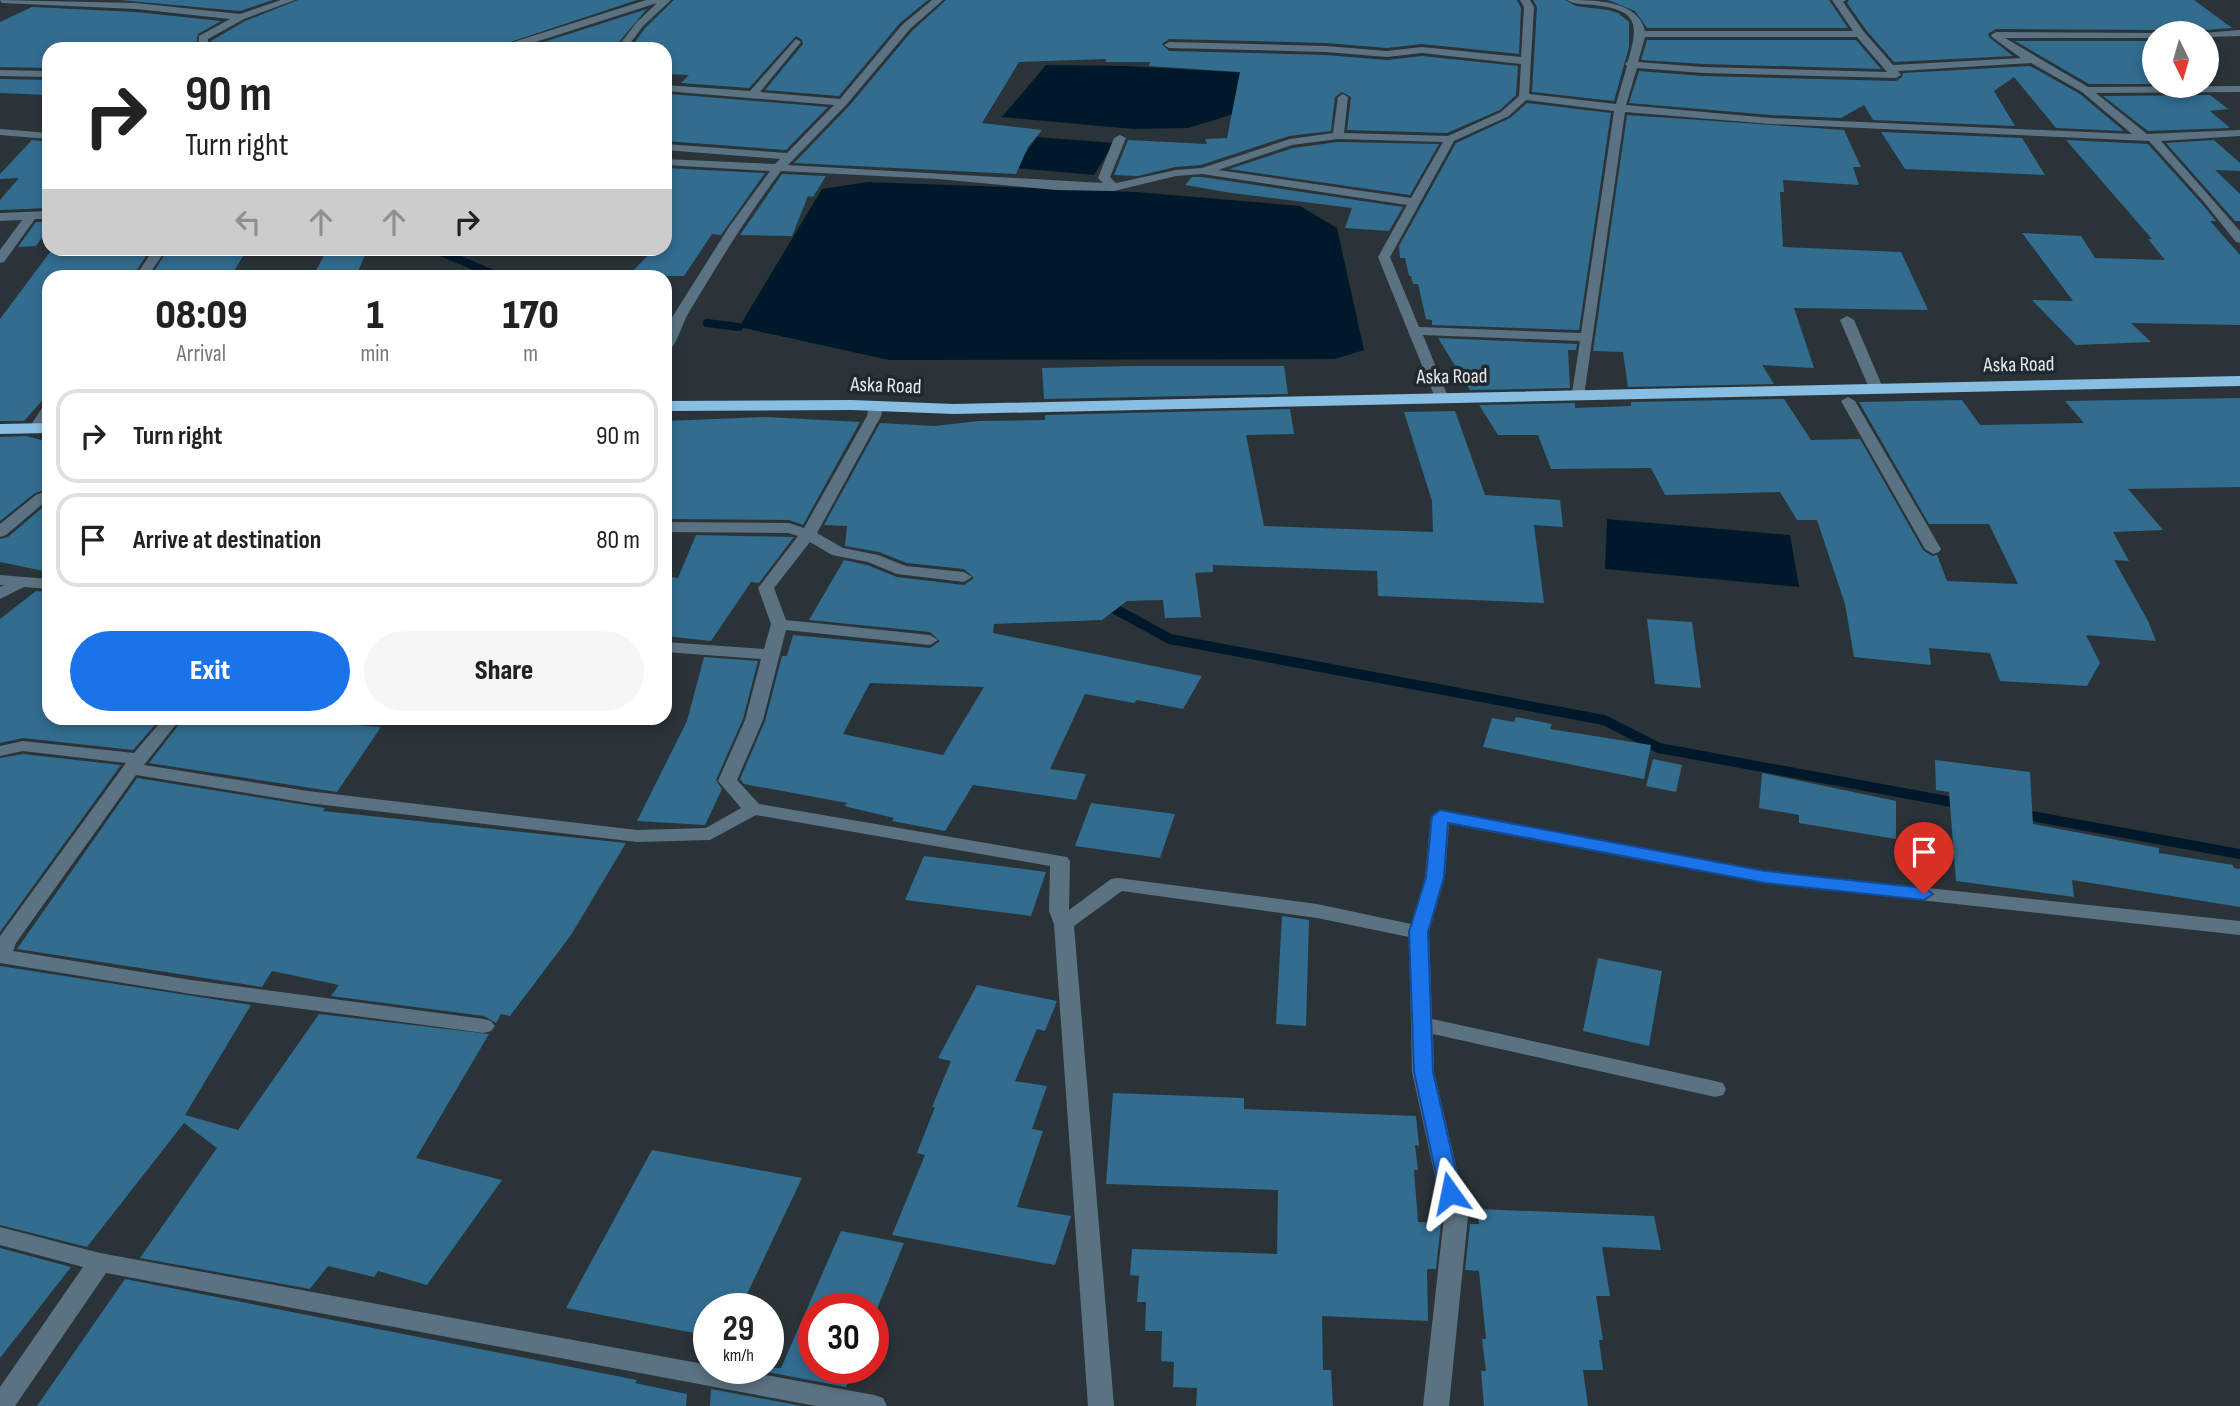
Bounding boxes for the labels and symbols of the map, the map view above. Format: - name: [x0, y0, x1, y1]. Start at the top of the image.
- north arrow: [2142, 21, 2219, 98]
- street label: Aska Road: [1982, 351, 2055, 378]
- street label: Aska Road: [1415, 363, 1488, 390]
- street label: Aska Road: [849, 372, 922, 399]
- pin: [1894, 822, 1954, 894]
- position arrow: [1413, 1156, 1487, 1230]
- speed limit sign: 30: [798, 1293, 889, 1384]

